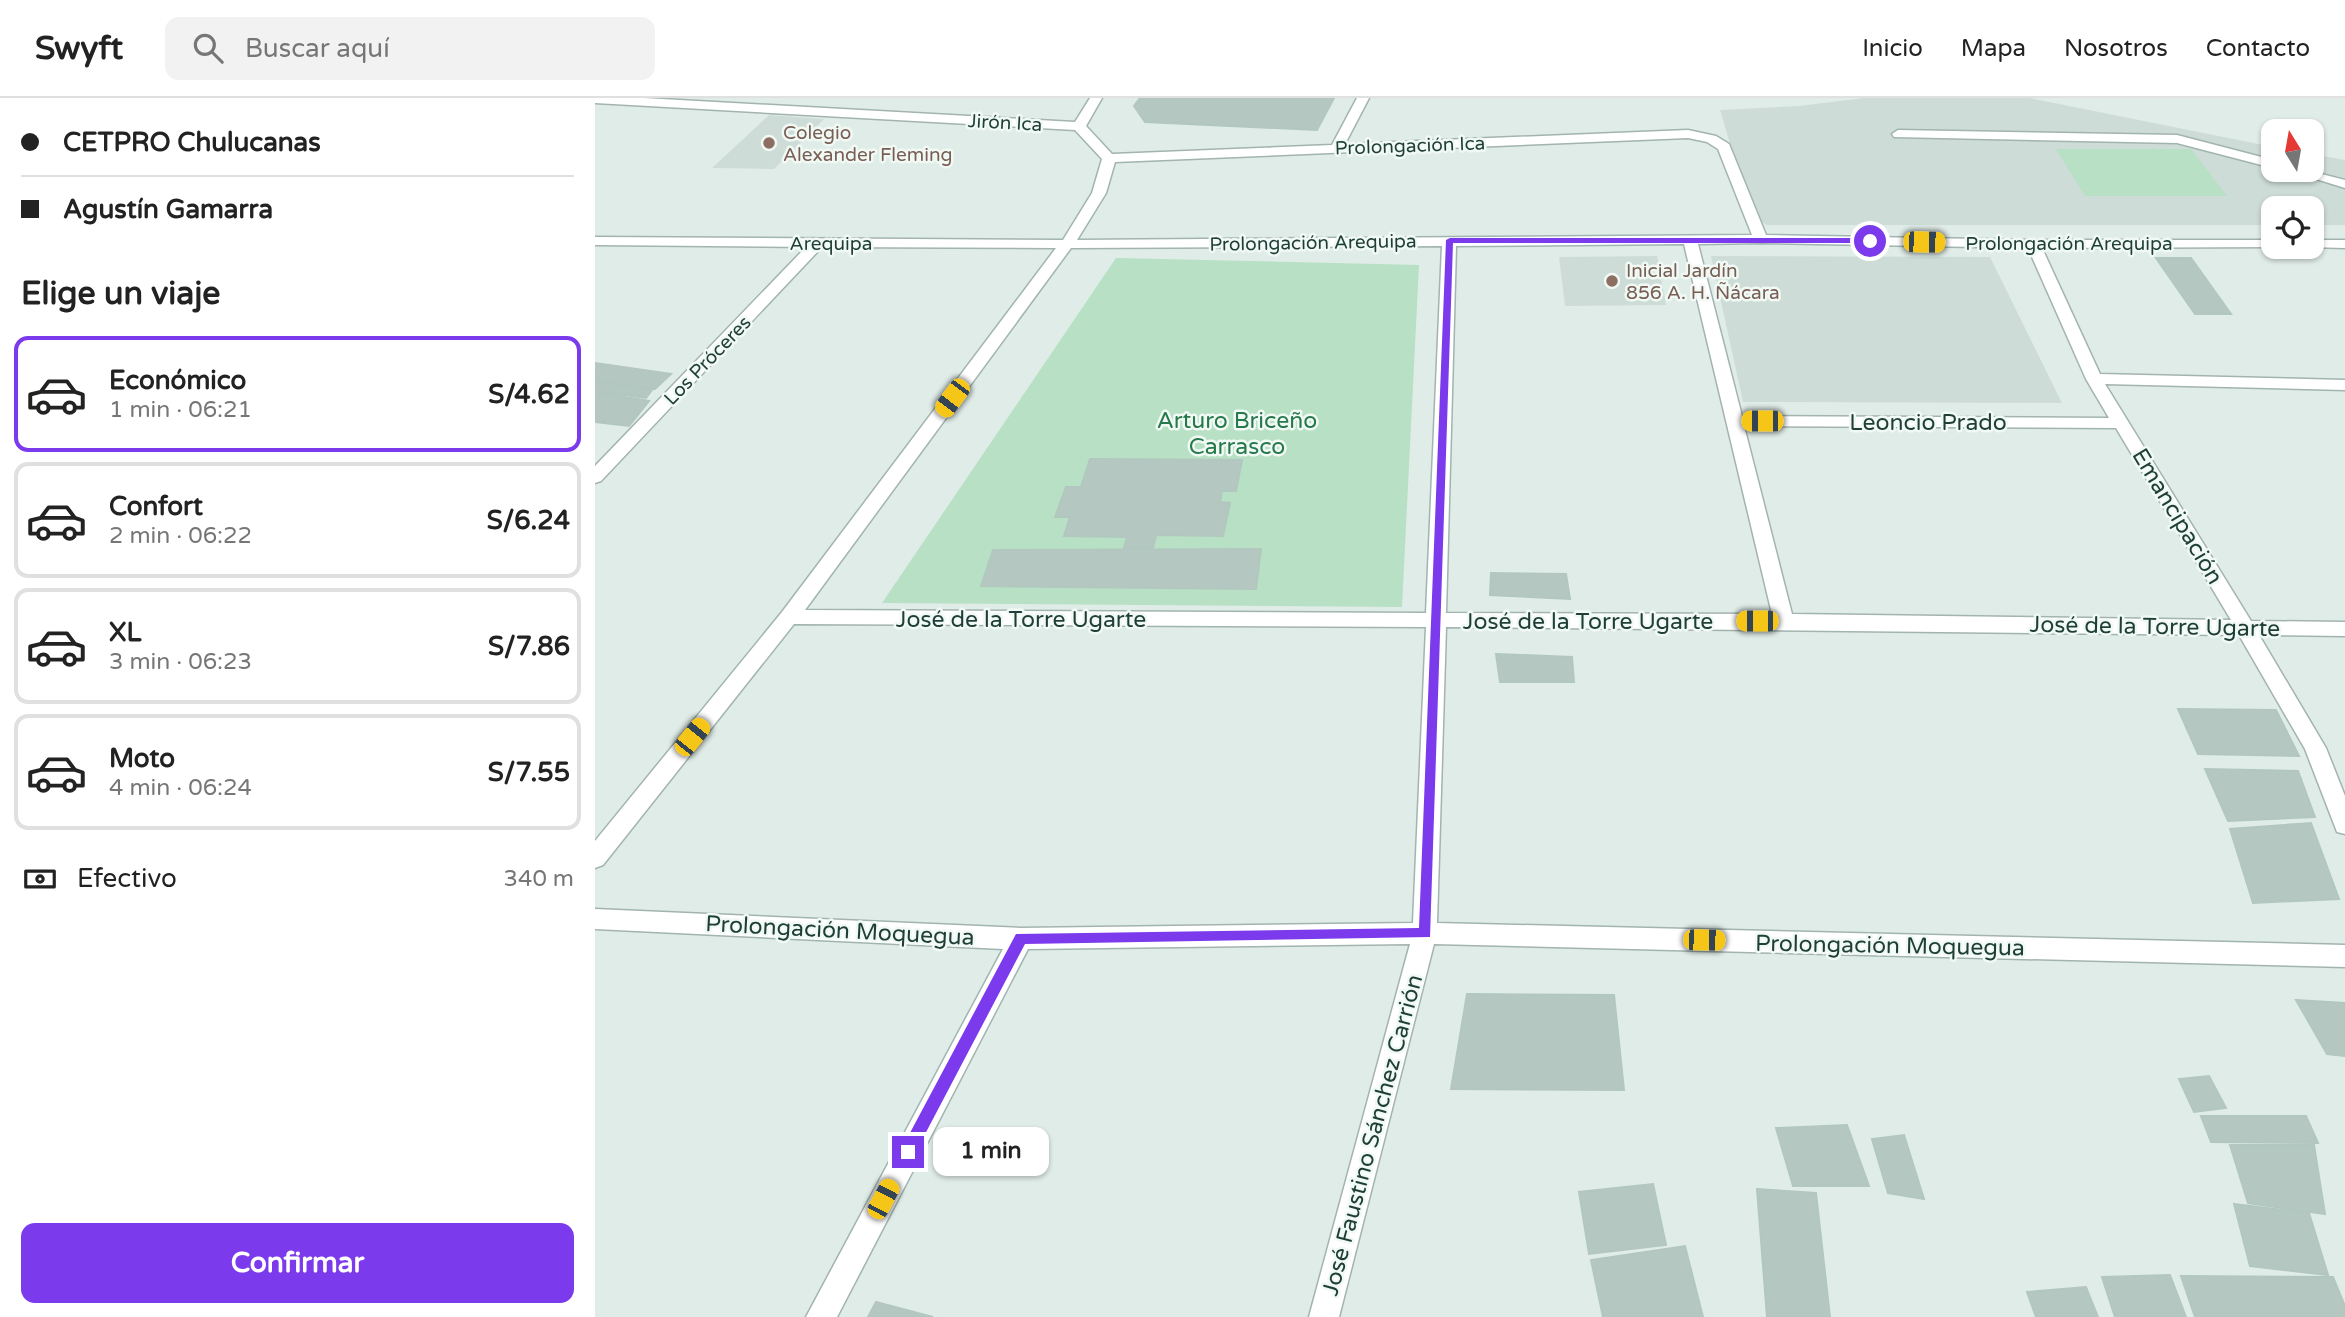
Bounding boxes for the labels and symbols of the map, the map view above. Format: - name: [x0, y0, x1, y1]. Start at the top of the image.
- street label: Jirón Ica: [967, 110, 1043, 136]
- north arrow: [2261, 119, 2324, 182]
- place label: Colegio Alexander Fleming: [783, 122, 953, 166]
- street label: Prolongación Ica: [1334, 132, 1486, 160]
- marker: Colegio Alexander Fleming: [761, 135, 777, 151]
- route start: [1854, 225, 1886, 257]
- street label: Prolongación Arequipa: [1209, 230, 1417, 256]
- car: [1903, 231, 1946, 253]
- street label: Arequipa: [790, 233, 872, 255]
- street label: Prolongación Arequipa: [1965, 233, 2173, 255]
- place label: Inicial Jardín 856 A. H. Ñácara: [1626, 260, 1780, 304]
- marker: Inicial Jardín 856 A. H. Ñácara: [1604, 273, 1620, 289]
- street label: Los Próceres: [660, 312, 756, 410]
- car: [931, 375, 974, 421]
- park label: Arturo Briceño Carrasco: [1157, 407, 1317, 461]
- street label: Leoncio Prado: [1849, 409, 2007, 437]
- car: [1742, 411, 1784, 432]
- street label: Emancipación: [2125, 443, 2229, 590]
- street label: José de la Torre Ugarte: [896, 606, 1146, 634]
- street label: José de la Torre Ugarte: [1463, 608, 1713, 636]
- car: [1737, 611, 1779, 632]
- street label: José de la Torre Ugarte: [2029, 611, 2281, 643]
- car: [671, 714, 714, 760]
- street label: Prolongación Moquegua: [705, 910, 975, 952]
- car: [1683, 929, 1726, 951]
- street label: Prolongación Moquegua: [1755, 930, 2025, 962]
- street label: José Faustino Sánchez Carrión: [1317, 972, 1429, 1299]
- callout: 1 min: [933, 1128, 1048, 1176]
- route end: [892, 1136, 924, 1168]
- car: [864, 1176, 903, 1222]

